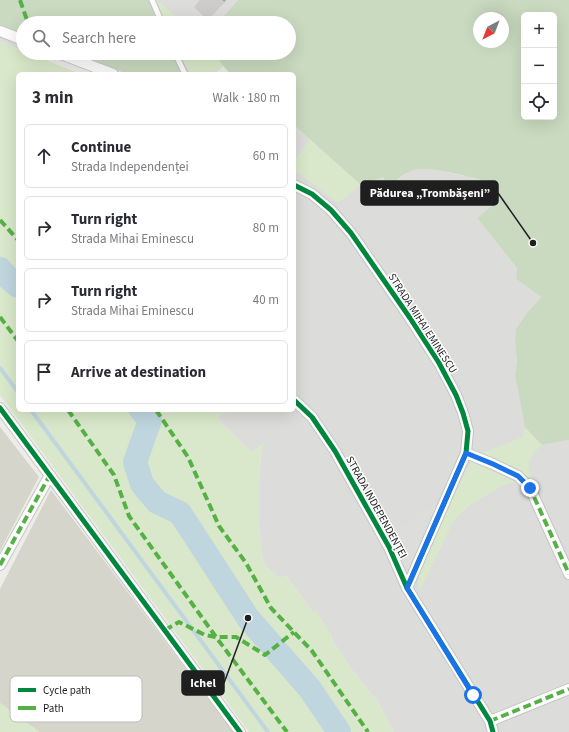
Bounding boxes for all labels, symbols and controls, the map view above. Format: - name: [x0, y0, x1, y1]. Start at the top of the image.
- north arrow: [473, 12, 509, 48]
- map controls: [521, 12, 557, 120]
- button: +: [521, 12, 557, 48]
- search box: [16, 16, 296, 60]
- icon: search: [30, 27, 52, 49]
- text: Search here: [62, 28, 136, 49]
- button: −: [521, 48, 557, 84]
- button: locate: [521, 84, 557, 120]
- text: 3 min: [32, 86, 73, 110]
- text: Walk · 180 m: [212, 89, 280, 107]
- text: Continue: [71, 137, 131, 158]
- icon: ahead: [33, 145, 55, 167]
- text: 60 m: [253, 147, 279, 165]
- text: Strada Independenței: [71, 158, 189, 176]
- callout: Pădurea „Trombășeni”: [361, 181, 498, 205]
- text: Pădurea „Trombășeni”: [370, 185, 490, 202]
- text: Turn right: [71, 209, 137, 230]
- icon: right: [33, 217, 55, 239]
- text: 80 m: [253, 219, 279, 237]
- text: Strada Mihai Eminescu: [71, 230, 194, 248]
- street label: STRADA MIHAI EMINESCU: [385, 270, 461, 376]
- text: Turn right: [71, 281, 137, 302]
- icon: right: [33, 289, 55, 311]
- text: 40 m: [253, 291, 279, 309]
- text: Strada Mihai Eminescu: [71, 302, 194, 320]
- icon: arrive: [33, 361, 55, 383]
- text: Arrive at destination: [71, 362, 206, 383]
- street label: STRADA INDEPENDENȚEI: [342, 454, 411, 561]
- route end: [521, 479, 539, 497]
- callout: Ichel: [182, 671, 224, 695]
- text: Ichel: [190, 675, 216, 692]
- legend: [10, 676, 142, 722]
- text: Cycle path: [43, 683, 91, 698]
- route start: [464, 686, 482, 704]
- text: Path: [43, 701, 64, 716]

